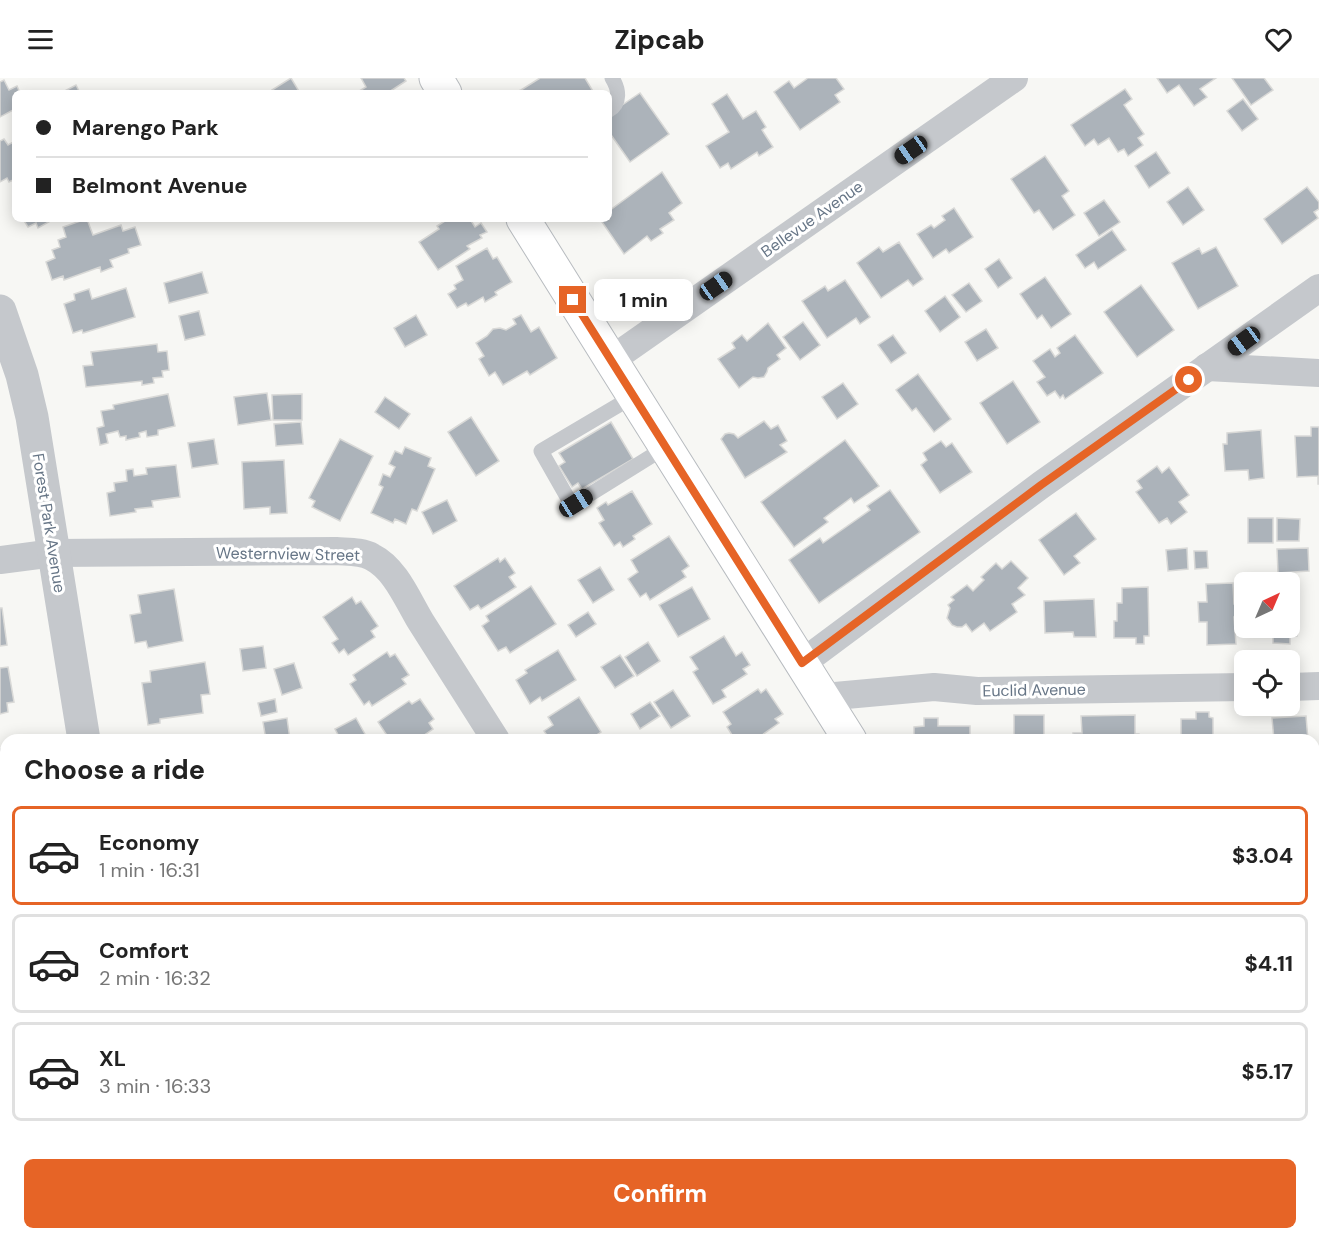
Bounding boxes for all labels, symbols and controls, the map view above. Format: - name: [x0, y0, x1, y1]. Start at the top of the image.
- text: Zipcab: [614, 22, 705, 57]
- icon: menu: [24, 23, 57, 56]
- icon: heart: [1262, 23, 1295, 56]
- text: Marengo Park: [72, 113, 219, 142]
- car: [891, 132, 931, 168]
- text: Belmont Avenue: [72, 171, 247, 200]
- street label: Bellevue Avenue: [757, 176, 867, 262]
- car: [696, 268, 736, 304]
- callout: 1 min: [594, 279, 693, 321]
- route end: [559, 286, 586, 313]
- text: 1 min: [619, 287, 668, 313]
- car: [1224, 323, 1264, 359]
- route start: [1175, 366, 1202, 393]
- street label: Forest Park Avenue: [28, 452, 70, 594]
- car: [556, 486, 596, 520]
- street label: Westernview Street: [216, 542, 360, 566]
- north arrow: [1234, 572, 1300, 638]
- map controls: [1234, 572, 1300, 716]
- button: locate: [1234, 650, 1300, 716]
- street label: Euclid Avenue: [982, 679, 1086, 701]
- text: Choose a ride: [24, 752, 205, 787]
- text: Economy: [99, 828, 199, 857]
- icon: car: [27, 829, 81, 883]
- text: $3.04: [1232, 841, 1293, 870]
- text: 1 min · 16:31: [99, 857, 200, 883]
- text: Comfort: [99, 936, 189, 965]
- icon: car: [27, 937, 81, 991]
- text: $4.11: [1245, 949, 1293, 978]
- text: 2 min · 16:32: [99, 965, 211, 991]
- text: XL: [99, 1044, 126, 1073]
- icon: car: [27, 1045, 81, 1099]
- text: $5.17: [1241, 1057, 1293, 1086]
- text: 3 min · 16:33: [99, 1073, 211, 1099]
- button: Confirm: [24, 1159, 1296, 1228]

